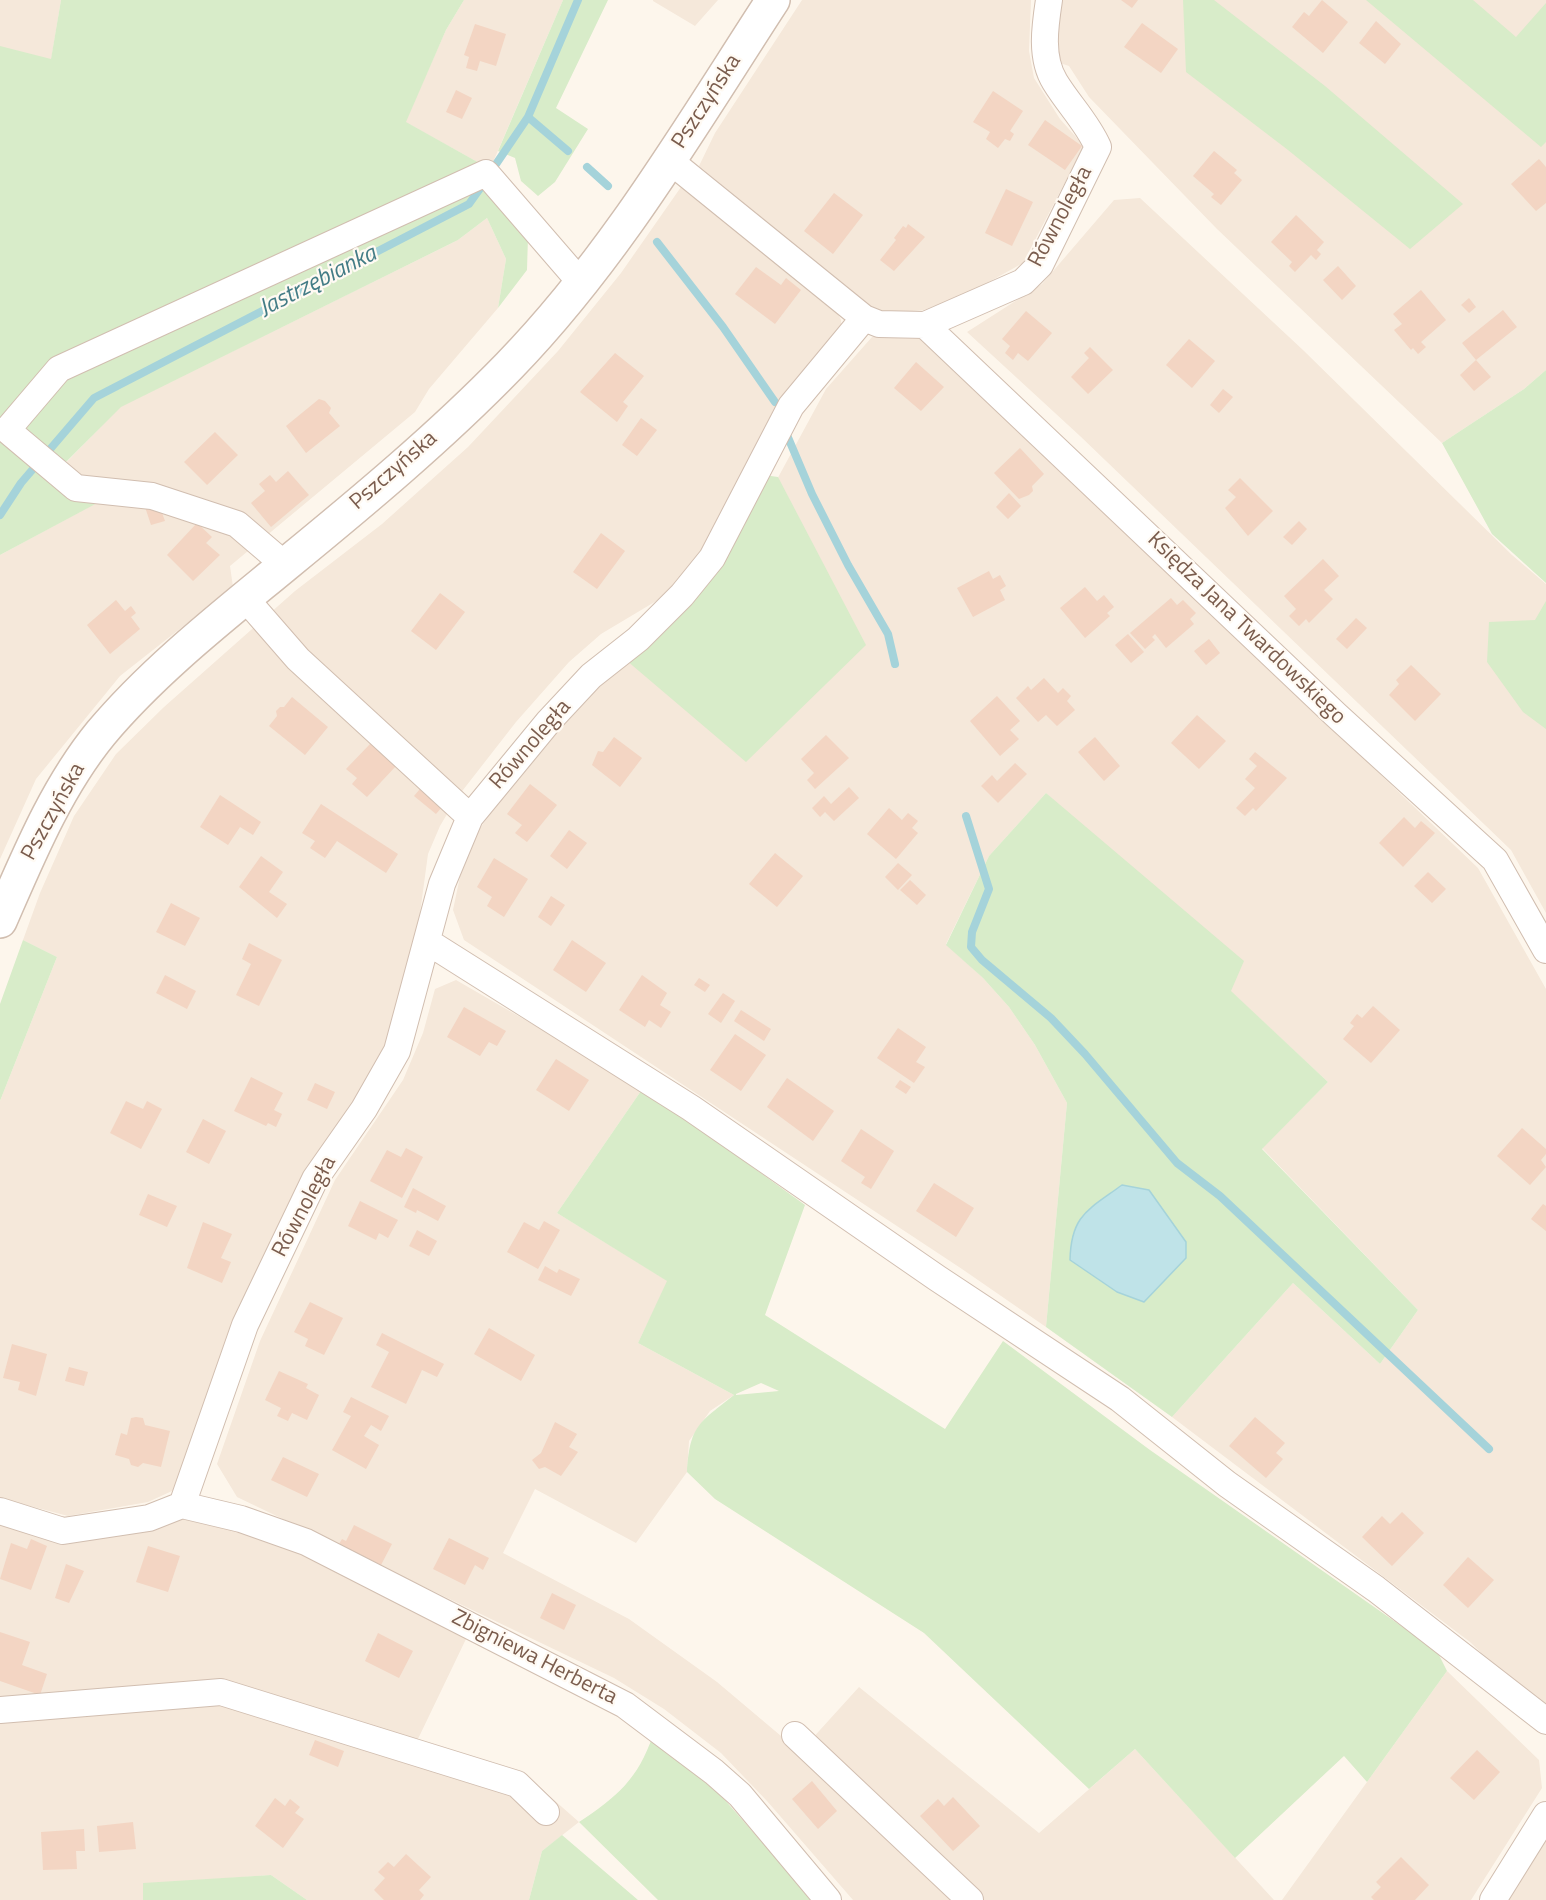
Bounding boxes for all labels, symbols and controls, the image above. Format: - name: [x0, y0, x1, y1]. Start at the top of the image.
- street label: Pszczyńska: [667, 50, 747, 154]
- street label: Równoległa: [1023, 162, 1099, 272]
- water label: Jastrzębianka: [254, 240, 382, 324]
- street label: Pszczyńska: [345, 426, 443, 516]
- street label: Księdza Jana Twardowskiego: [1141, 527, 1351, 731]
- street label: Równoległa: [485, 695, 577, 795]
- street label: Pszczyńska: [17, 759, 91, 865]
- street label: Równoległa: [267, 1152, 343, 1262]
- street label: Zbigniewa Herberta: [447, 1605, 621, 1711]

